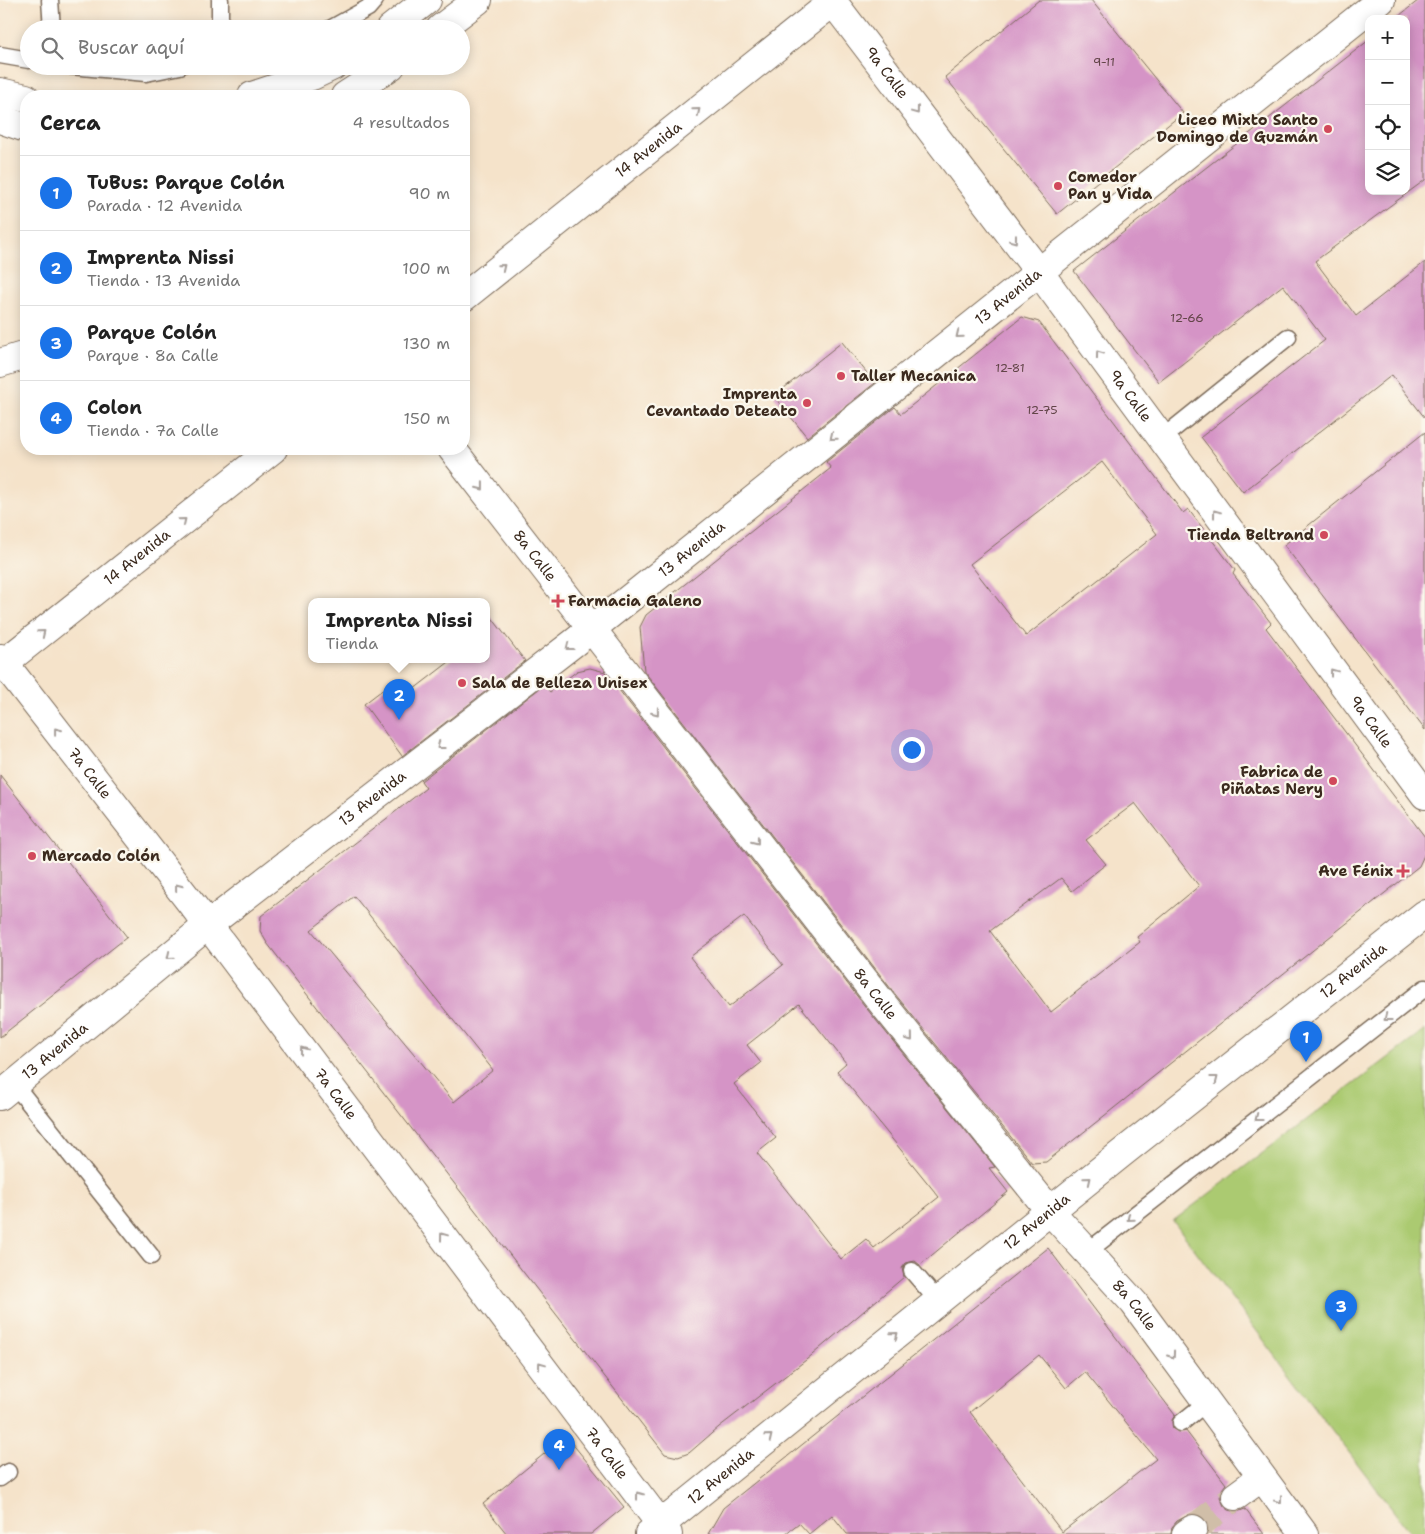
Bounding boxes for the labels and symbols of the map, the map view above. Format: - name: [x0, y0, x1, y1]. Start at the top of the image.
- street label: 9a Calle: [860, 42, 913, 102]
- house number: 9-11: [1093, 54, 1115, 70]
- one-way arrow: [910, 105, 918, 114]
- one-way arrow: [691, 108, 700, 116]
- place label: Liceo Mixto Santo Domingo de Guzmán: [1156, 110, 1318, 147]
- street label: 14 Avenida: [611, 116, 686, 182]
- marker: Liceo Mixto Santo Domingo de Guzmán: [1322, 123, 1334, 135]
- place label: Comedor Pan y Vida: [1068, 167, 1153, 204]
- marker: Comedor Pan y Vida: [1052, 180, 1064, 192]
- one-way arrow: [1009, 234, 1017, 243]
- street label: 13 Avenida: [971, 263, 1046, 329]
- one-way arrow: [496, 264, 505, 272]
- house number: 12-66: [1170, 310, 1204, 326]
- one-way arrow: [956, 330, 965, 339]
- one-way arrow: [1096, 351, 1104, 360]
- house number: 12-81: [995, 360, 1025, 376]
- place label: Taller Mecanica: [851, 366, 977, 386]
- street label: 9a Calle: [1104, 366, 1156, 426]
- marker: Taller Mecanica: [835, 370, 847, 382]
- place label: Imprenta Cevantado Deteato: [646, 384, 798, 421]
- marker: Imprenta Cevantado Deteato: [801, 397, 813, 409]
- house number: 12-75: [1026, 402, 1058, 418]
- one-way arrow: [829, 431, 838, 440]
- one-way arrow: [476, 481, 484, 490]
- one-way arrow: [1213, 509, 1222, 519]
- street label: 13 Avenida: [654, 516, 730, 582]
- one-way arrow: [177, 518, 186, 526]
- street label: 14 Avenida: [99, 524, 175, 590]
- place label: Tienda Beltrand: [1187, 525, 1314, 545]
- street label: 8a Calle: [508, 526, 561, 586]
- marker: Tienda Beltrand: [1318, 529, 1330, 541]
- place label: Farmacia Galeno: [568, 591, 702, 611]
- marker: Farmacia Galeno: [552, 595, 564, 607]
- one-way arrow: [36, 630, 45, 638]
- one-way arrow: [565, 641, 574, 650]
- one-way arrow: [1331, 669, 1339, 678]
- place label: Sala de Belleza Unisex: [472, 673, 648, 693]
- marker: Sala de Belleza Unisex: [456, 677, 468, 689]
- pin: 2: [383, 679, 415, 720]
- street label: 9a Calle: [1345, 692, 1397, 752]
- one-way arrow: [651, 706, 659, 715]
- one-way arrow: [54, 728, 62, 737]
- your location: [899, 737, 925, 763]
- one-way arrow: [437, 741, 446, 749]
- street label: 7a Calle: [63, 743, 116, 803]
- place label: Fabrica de Piñatas Nery: [1221, 762, 1323, 799]
- street label: 13 Avenida: [335, 766, 411, 831]
- marker: Fabrica de Piñatas Nery: [1327, 775, 1339, 787]
- one-way arrow: [750, 835, 759, 845]
- place label: Mercado Colón: [42, 846, 160, 866]
- marker: Mercado Colón: [26, 850, 38, 862]
- place label: Ave Fénix: [1318, 861, 1393, 881]
- marker: Ave Fénix: [1397, 865, 1409, 877]
- one-way arrow: [175, 883, 184, 892]
- street label: 12 Avenida: [1316, 938, 1391, 1003]
- one-way arrow: [167, 950, 176, 959]
- street label: 8a Calle: [849, 964, 902, 1024]
- one-way arrow: [1383, 1012, 1392, 1021]
- street label: 13 Avenida: [18, 1017, 93, 1084]
- pin: 1: [1290, 1021, 1322, 1062]
- one-way arrow: [904, 1032, 913, 1041]
- one-way arrow: [300, 1046, 309, 1056]
- street label: 7a Calle: [310, 1064, 362, 1124]
- one-way arrow: [1210, 1076, 1219, 1085]
- one-way arrow: [1255, 1112, 1264, 1120]
- one-way arrow: [1082, 1178, 1091, 1186]
- street label: 12 Avenida: [999, 1188, 1075, 1254]
- one-way arrow: [1127, 1212, 1136, 1220]
- one-way arrow: [440, 1232, 449, 1242]
- street label: 8a Calle: [1107, 1275, 1161, 1335]
- pin: 3: [1325, 1290, 1357, 1331]
- one-way arrow: [890, 1332, 899, 1341]
- one-way arrow: [1166, 1349, 1175, 1359]
- one-way arrow: [538, 1362, 547, 1371]
- street label: 7a Calle: [581, 1423, 633, 1483]
- pin: 4: [543, 1429, 575, 1470]
- one-way arrow: [763, 1435, 772, 1443]
- street label: 12 Avenida: [683, 1443, 759, 1509]
- one-way arrow: [636, 1491, 645, 1501]
- one-way arrow: [1273, 1494, 1282, 1504]

